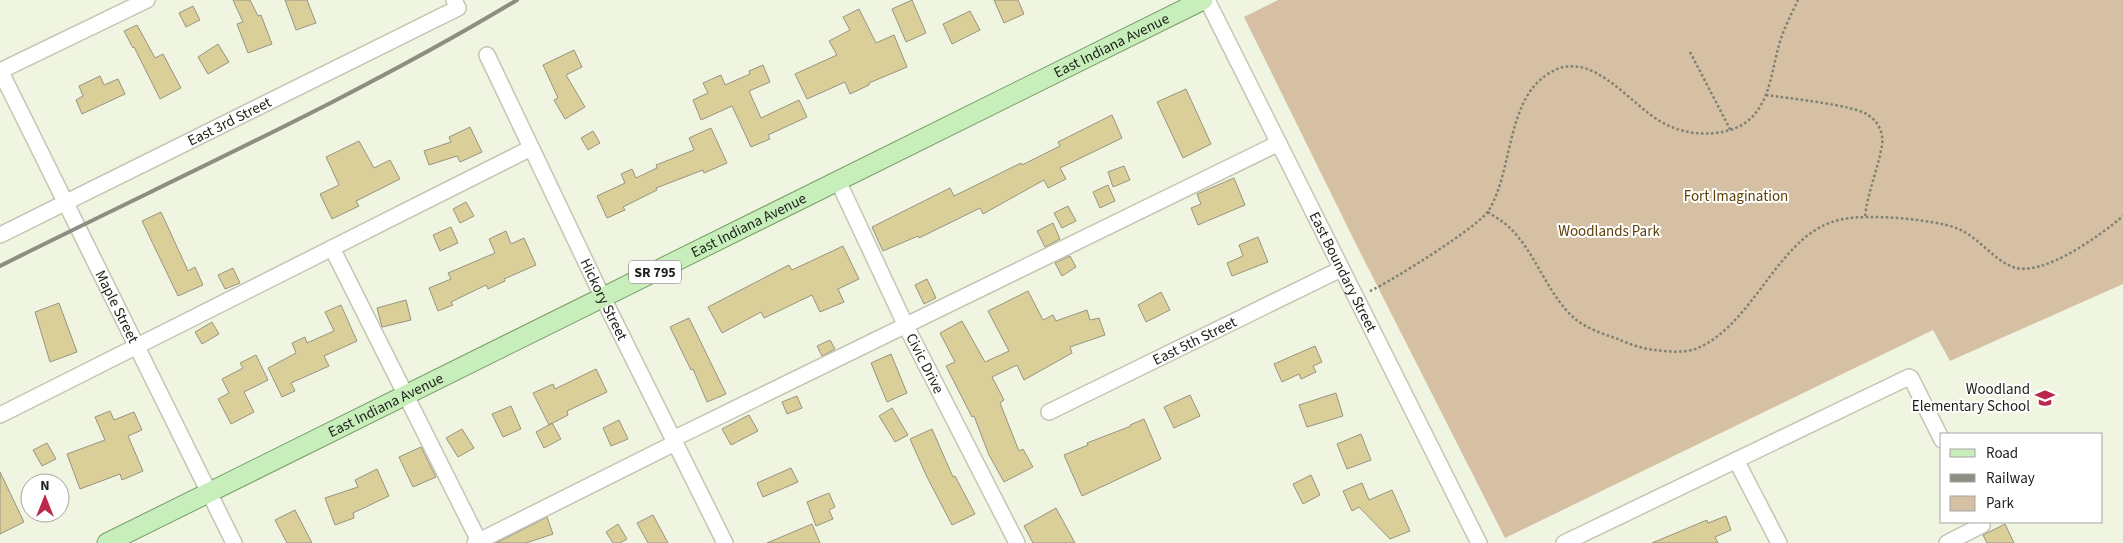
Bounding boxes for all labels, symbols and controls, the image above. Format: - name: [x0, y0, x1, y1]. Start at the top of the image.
- street label: East Indiana Avenue: [1050, 8, 1173, 83]
- street label: East 3rd Street: [184, 92, 275, 151]
- park label: Fort Imagination: [1684, 186, 1788, 207]
- street label: East Indiana Avenue: [687, 188, 810, 263]
- street label: East Boundary Street: [1304, 208, 1382, 336]
- park label: Woodlands Park: [1558, 221, 1660, 242]
- street label: Hickory Street: [575, 255, 633, 344]
- road number: SR 795: [629, 260, 681, 284]
- street label: Maple Street: [90, 267, 143, 347]
- street label: East 5th Street: [1149, 312, 1240, 371]
- street label: Civic Drive: [900, 330, 949, 397]
- street label: East Indiana Avenue: [325, 368, 447, 443]
- place label: Woodland Elementary School: [1912, 379, 2030, 417]
- school or university icon: Woodland Elementary School: [2034, 387, 2056, 409]
- legend: [1940, 433, 2103, 523]
- text: Road: [1986, 443, 2018, 464]
- text: Railway: [1986, 468, 2035, 489]
- north arrow: [20, 473, 70, 523]
- text: N: [40, 476, 50, 496]
- text: Park: [1986, 493, 2015, 514]

